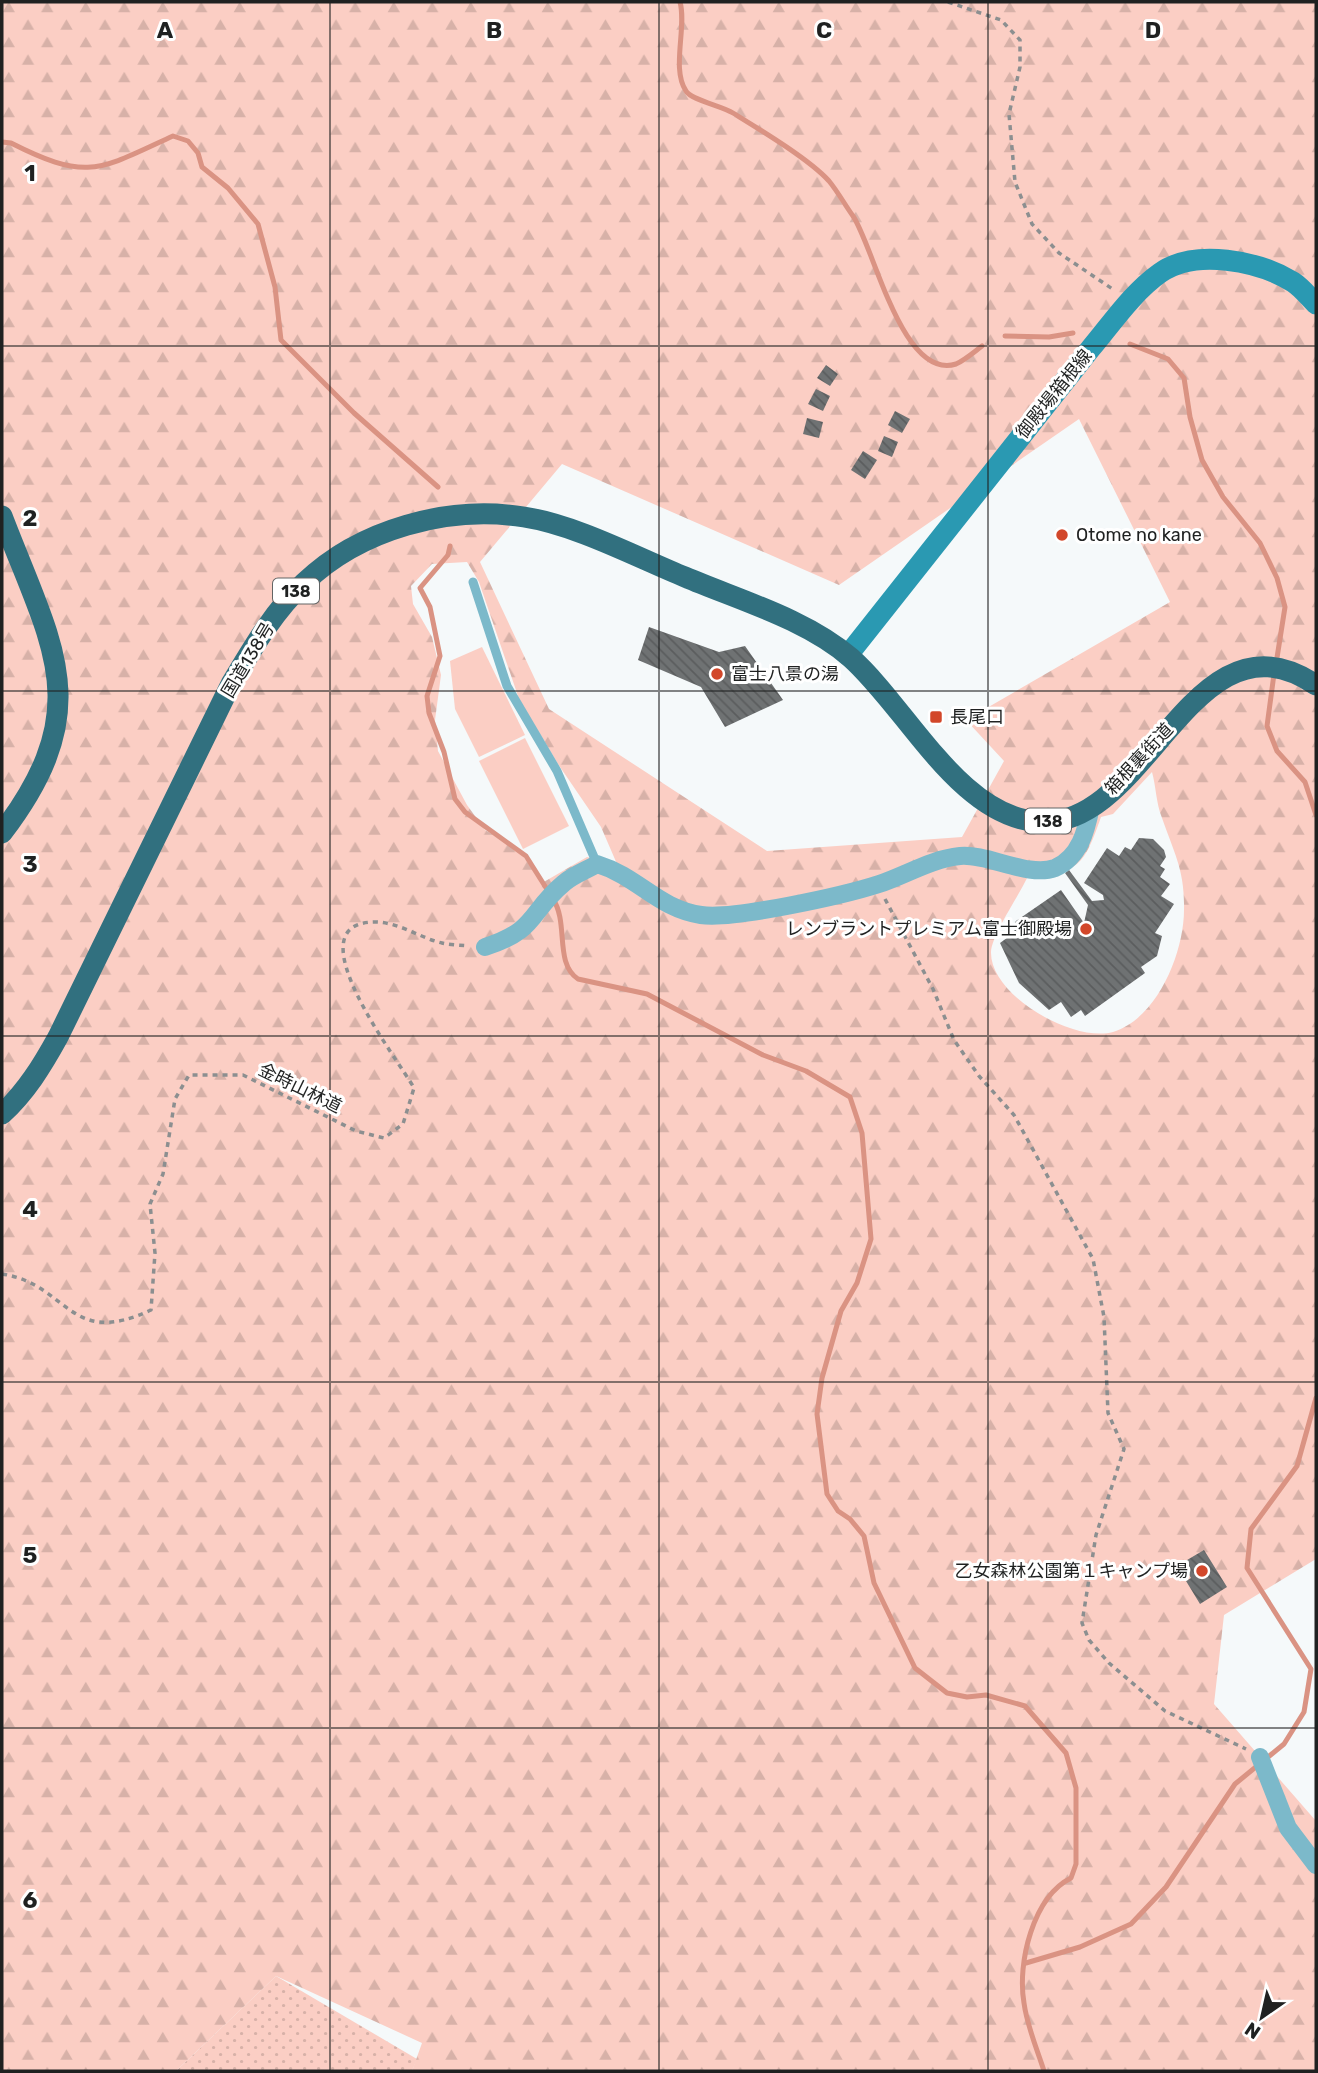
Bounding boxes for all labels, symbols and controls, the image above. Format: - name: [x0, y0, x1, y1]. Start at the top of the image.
- text: A: [157, 16, 174, 44]
- text: B: [486, 16, 502, 44]
- text: C: [816, 16, 832, 44]
- text: D: [1145, 16, 1161, 44]
- text: 1: [24, 159, 36, 187]
- street label: 御殿場箱根線: [1011, 345, 1097, 443]
- text: 2: [23, 504, 37, 532]
- place label: Otome no kane: [1076, 524, 1202, 546]
- marker: Otome no kane: [1054, 527, 1070, 543]
- road number: 138: [273, 578, 319, 604]
- street label: 国道138号: [217, 618, 279, 702]
- place label: 富士八景の湯: [731, 663, 839, 685]
- marker: 富士八景の湯: [709, 666, 725, 682]
- place label: 長尾口: [950, 706, 1004, 728]
- marker: 長尾口: [928, 709, 944, 725]
- street label: 箱根裏街道: [1100, 719, 1178, 799]
- road number: 138: [1025, 808, 1071, 834]
- text: 3: [22, 850, 38, 878]
- place label: レンブラントプレミアム富士御殿場: [786, 918, 1072, 940]
- marker: レンブラントプレミアム富士御殿場: [1078, 921, 1094, 937]
- street label: 金時山林道: [255, 1058, 345, 1118]
- text: 4: [22, 1195, 38, 1223]
- text: 5: [23, 1541, 38, 1569]
- place label: 乙女森林公園第１キャンプ場: [955, 1560, 1188, 1582]
- marker: 乙女森林公園第１キャンプ場: [1194, 1563, 1210, 1579]
- text: 6: [23, 1886, 38, 1914]
- north arrow: [1227, 1982, 1297, 2052]
- text: N: [1241, 2017, 1265, 2044]

